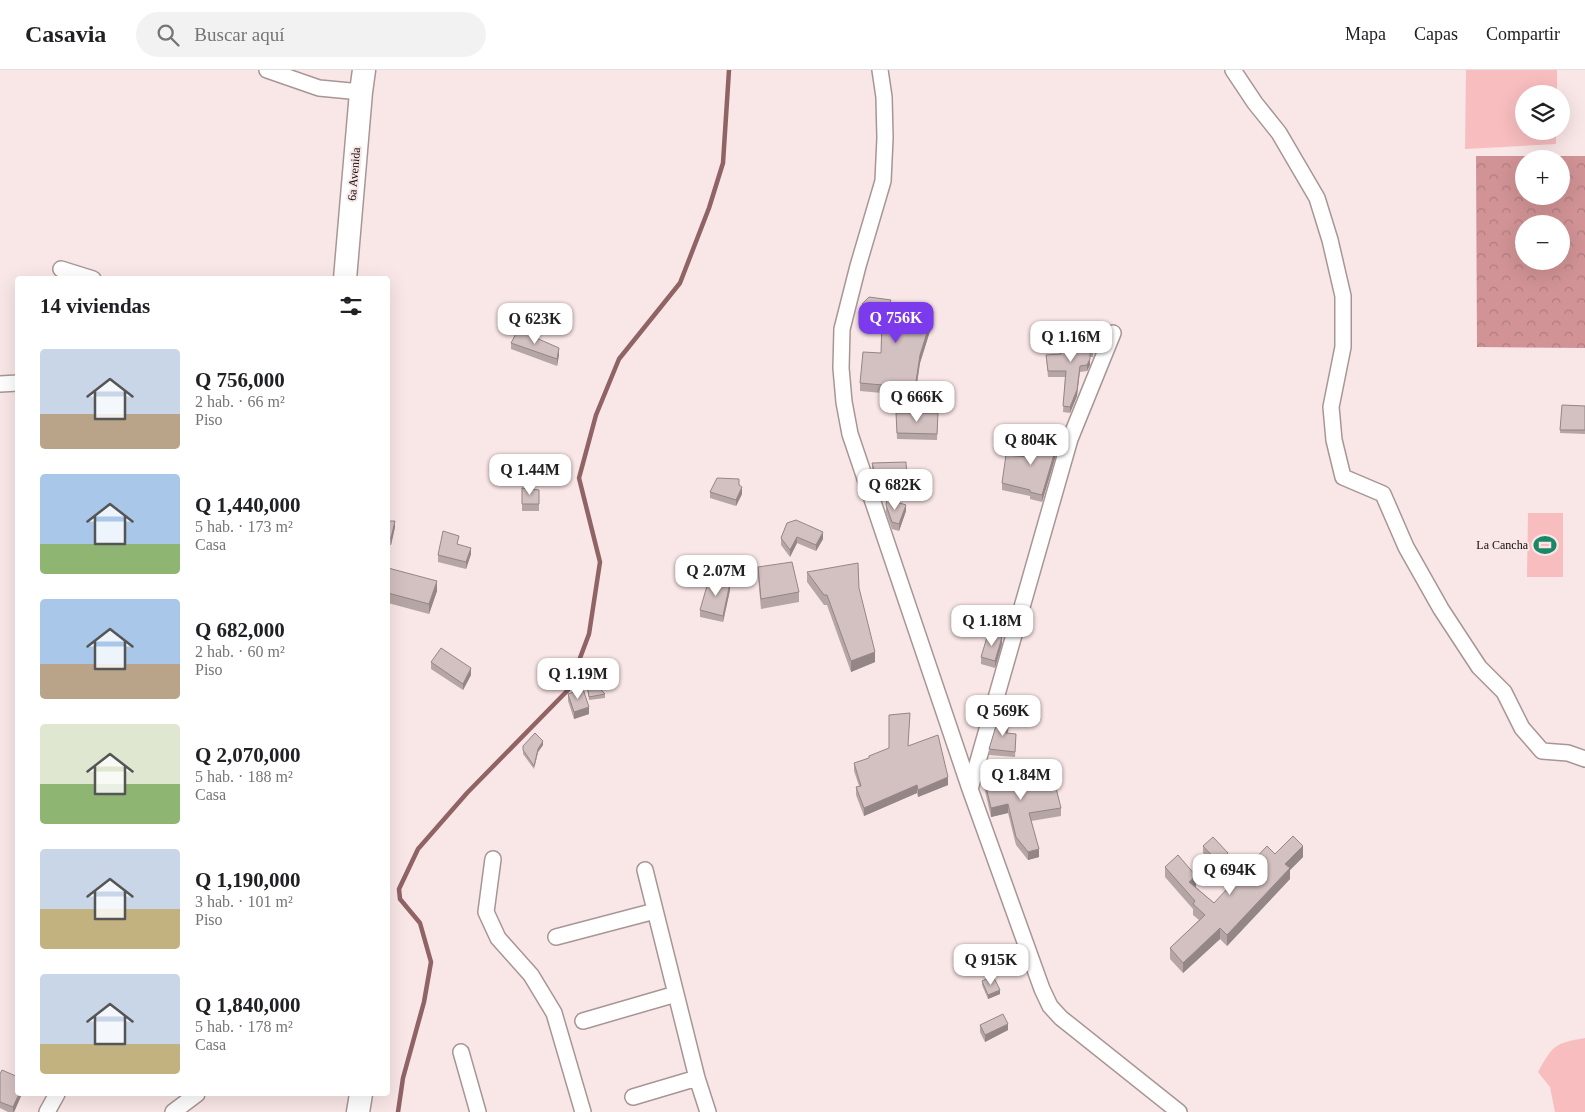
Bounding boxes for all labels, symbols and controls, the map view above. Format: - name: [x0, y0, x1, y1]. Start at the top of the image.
- search box: [136, 12, 486, 57]
- text: Casavia: [25, 21, 106, 47]
- icon: search: [154, 21, 182, 49]
- text: Buscar aquí: [194, 24, 285, 45]
- text: Mapa: [1345, 24, 1386, 44]
- text: Capas: [1414, 24, 1458, 44]
- text: Compartir: [1486, 24, 1560, 44]
- map controls: [1515, 85, 1570, 270]
- button: layers: [1515, 85, 1570, 140]
- street label: 6a Avenida: [345, 146, 363, 201]
- button: +: [1515, 150, 1570, 205]
- button: −: [1515, 215, 1570, 270]
- icon: filters: [337, 292, 365, 320]
- text: 14 viviendas: [40, 294, 150, 318]
- pin: Q 623K: [494, 302, 576, 345]
- pin: Q 756K: [855, 302, 937, 344]
- text: Q 756K: [870, 309, 922, 326]
- text: Q 623K: [509, 310, 561, 327]
- pin: Q 1.16M: [1025, 320, 1117, 363]
- text: Q 1.16M: [1041, 328, 1101, 345]
- text: Q 756,000: [195, 368, 285, 392]
- icon: home: [80, 369, 140, 429]
- pin: Q 666K: [876, 380, 958, 423]
- text: Q 666K: [891, 388, 943, 405]
- text: 2 hab. · 66 m²: [195, 393, 285, 410]
- text: Piso: [195, 411, 223, 428]
- pin: Q 804K: [990, 424, 1072, 466]
- text: Q 804K: [1005, 431, 1057, 448]
- pin: Q 1.44M: [484, 454, 576, 496]
- text: Q 1.44M: [500, 461, 560, 478]
- pin: Q 682K: [854, 468, 936, 511]
- text: Q 682K: [869, 476, 921, 493]
- text: Q 1,440,000: [195, 493, 301, 517]
- icon: home: [80, 494, 140, 554]
- text: 5 hab. · 173 m²: [195, 518, 293, 535]
- sports icon: La Cancha: [1532, 532, 1558, 558]
- text: Casa: [195, 536, 226, 553]
- place label: La Cancha: [1476, 538, 1529, 552]
- pin: Q 2.07M: [670, 554, 762, 597]
- text: Q 2.07M: [686, 562, 746, 579]
- pin: Q 1.18M: [946, 604, 1038, 647]
- text: Q 1.18M: [962, 612, 1022, 629]
- text: Q 682,000: [195, 618, 285, 642]
- icon: home: [80, 619, 140, 679]
- text: 2 hab. · 60 m²: [195, 643, 285, 660]
- pin: Q 1.19M: [532, 658, 624, 700]
- text: Piso: [195, 661, 223, 678]
- text: Q 1.19M: [548, 665, 608, 682]
- pin: Q 569K: [962, 694, 1044, 737]
- text: Q 569K: [977, 702, 1029, 719]
- text: Q 2,070,000: [195, 743, 301, 767]
- icon: home: [80, 744, 140, 804]
- pin: Q 1.84M: [975, 758, 1067, 801]
- text: Q 1.84M: [991, 766, 1051, 783]
- text: 5 hab. · 188 m²: [195, 768, 293, 785]
- text: Casa: [195, 786, 226, 803]
- pin: Q 694K: [1189, 854, 1271, 896]
- text: Q 694K: [1204, 861, 1256, 878]
- text: Q 1,190,000: [195, 868, 301, 892]
- icon: home: [80, 869, 140, 929]
- text: 3 hab. · 101 m²: [195, 893, 293, 910]
- text: Piso: [195, 911, 223, 928]
- pin: Q 915K: [950, 944, 1032, 986]
- text: Q 915K: [965, 951, 1017, 968]
- text: Q 1,840,000: [195, 993, 301, 1017]
- icon: home: [80, 994, 140, 1054]
- text: 5 hab. · 178 m²: [195, 1018, 293, 1035]
- text: Casa: [195, 1036, 226, 1053]

